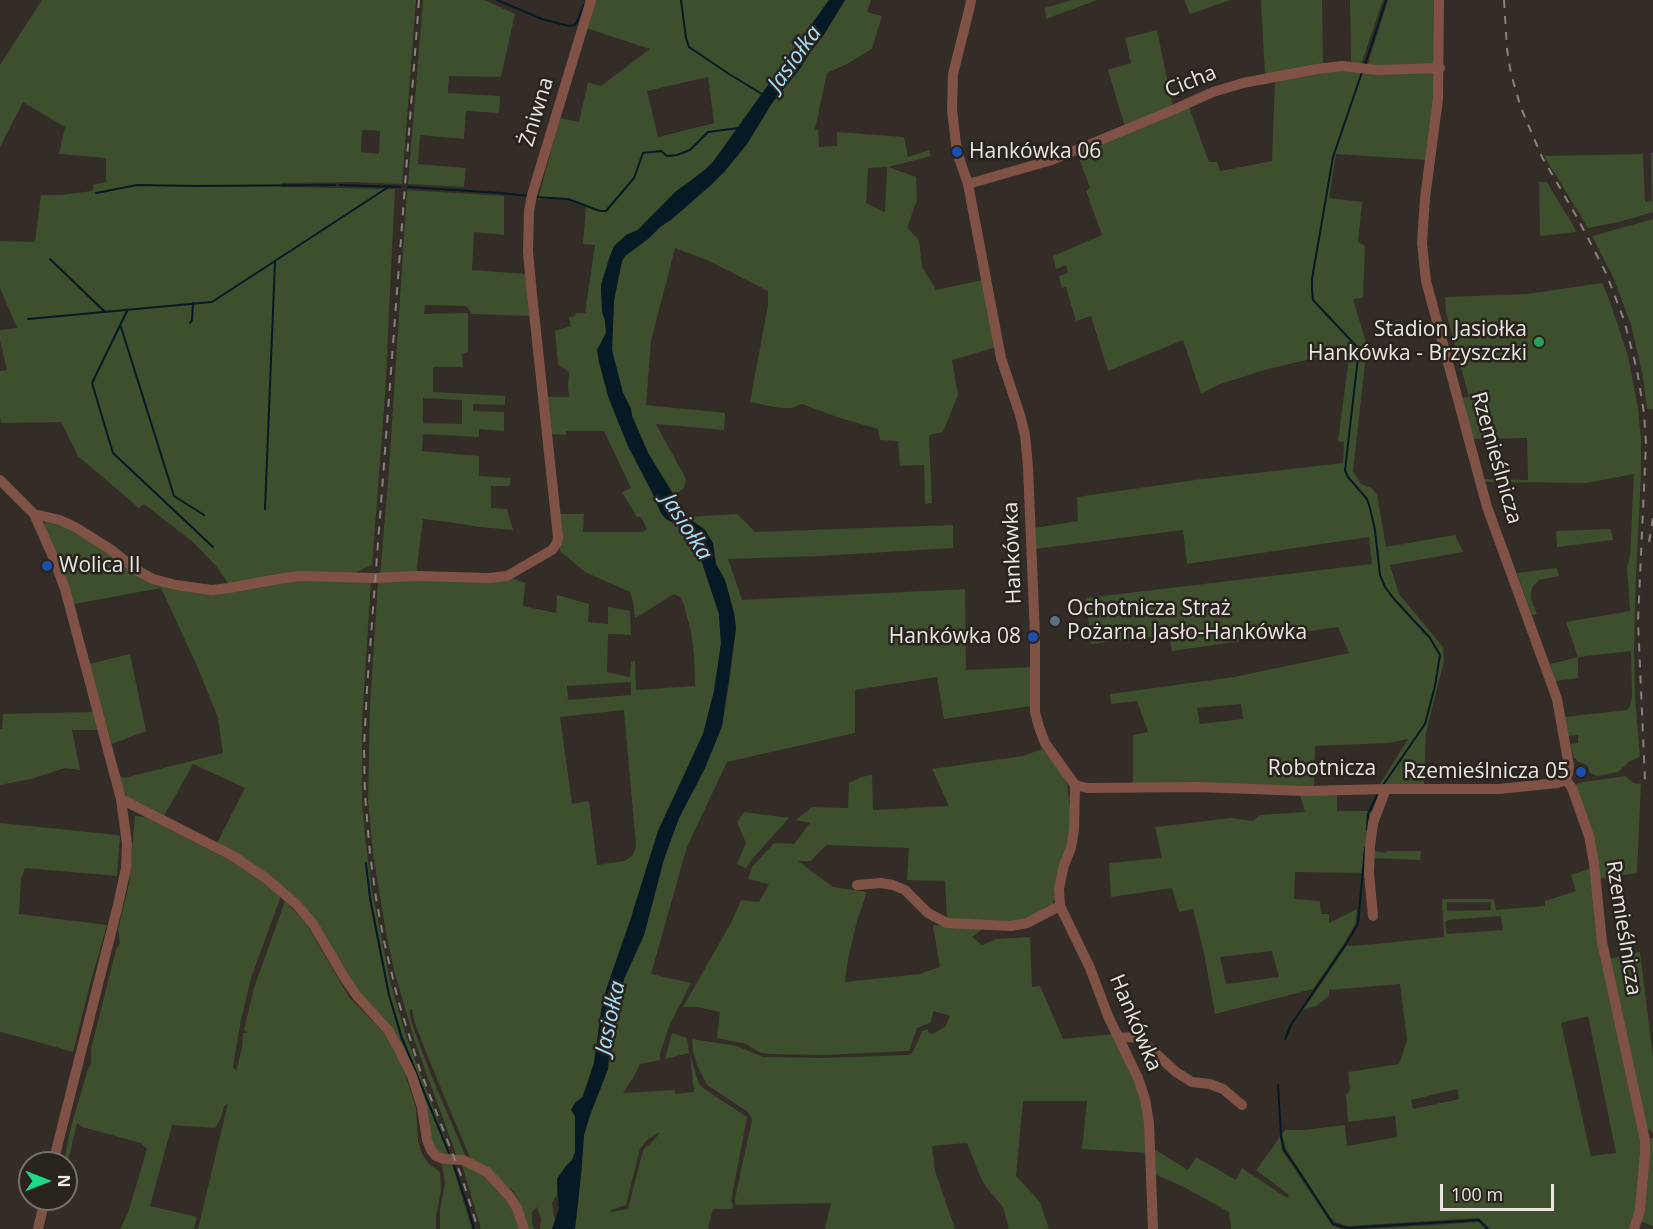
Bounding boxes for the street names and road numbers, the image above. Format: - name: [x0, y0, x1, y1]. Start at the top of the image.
- street label: Cicha: [1162, 60, 1220, 104]
- street label: Żniwna: [515, 74, 559, 150]
- street label: Rzemieślnicza: [1465, 389, 1527, 527]
- street label: Hankówka: [999, 501, 1027, 605]
- street label: Robotnicza: [1268, 756, 1376, 782]
- street label: Rzemieślnicza: [1600, 859, 1646, 997]
- street label: Hankówka: [1103, 971, 1167, 1075]

